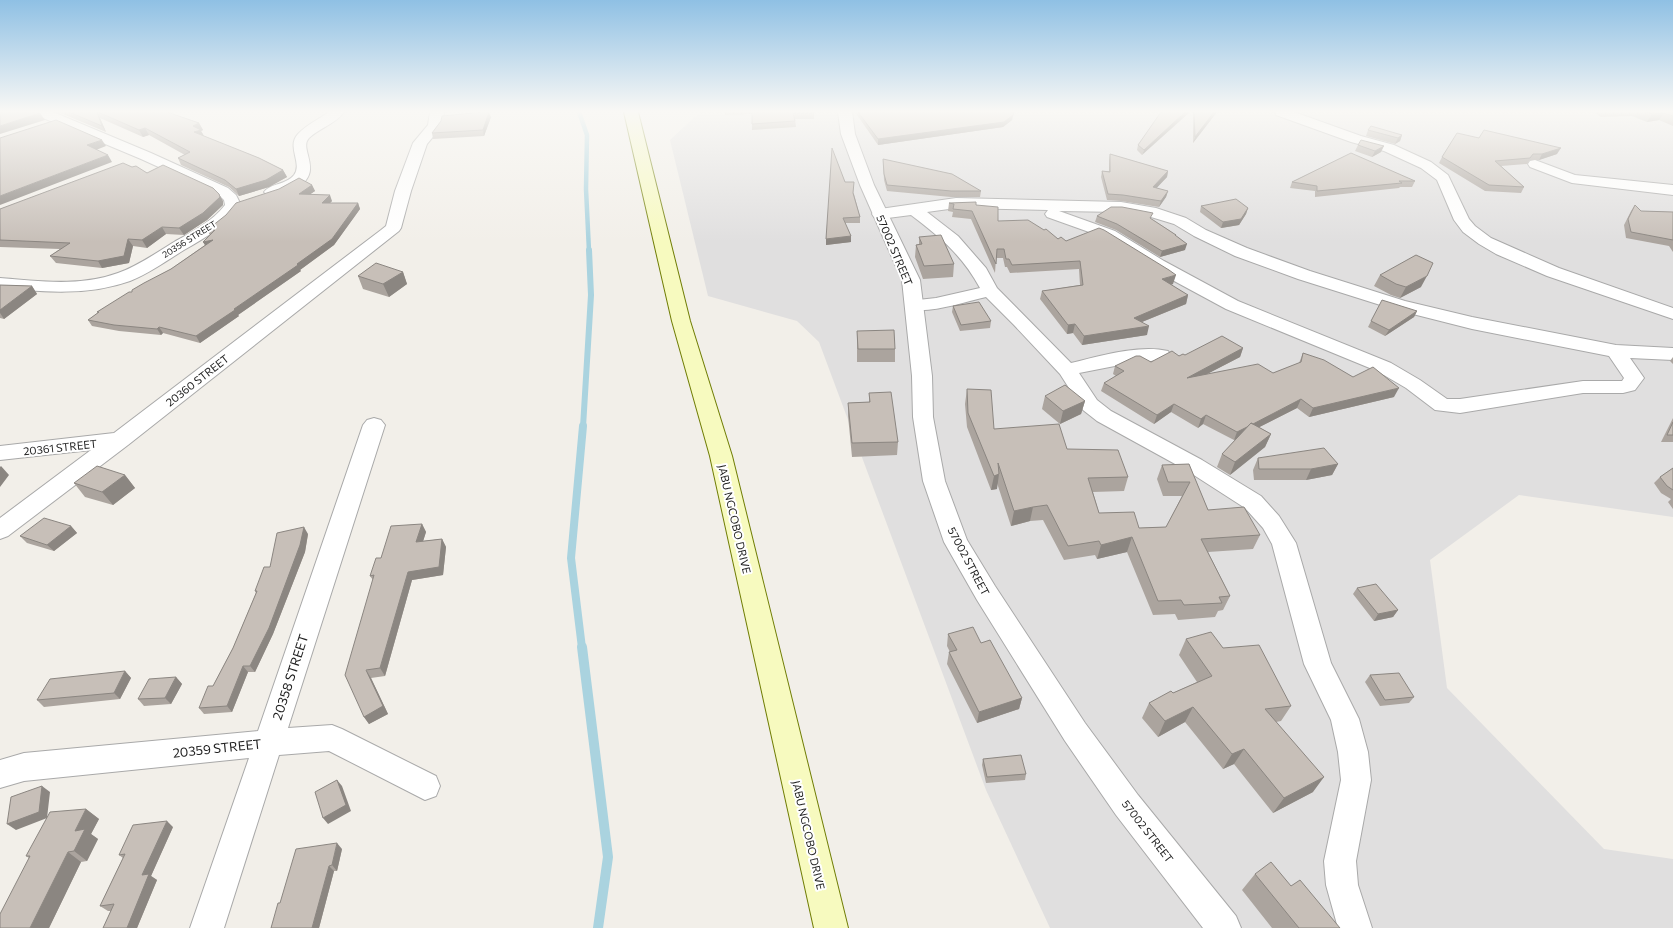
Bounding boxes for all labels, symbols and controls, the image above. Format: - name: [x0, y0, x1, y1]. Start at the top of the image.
- street label: 57002 STREET: [874, 213, 916, 287]
- street label: 20356 STREET: [160, 218, 218, 260]
- street label: 20360 STREET: [163, 351, 231, 409]
- street label: 20361 STREET: [23, 437, 97, 457]
- street label: JABU NGCOBO DRIVE: [715, 463, 754, 575]
- street label: 57002 STREET: [946, 525, 992, 597]
- street label: 20358 STREET: [269, 632, 311, 722]
- street label: 20359 STREET: [172, 735, 262, 761]
- street label: JABU NGCOBO DRIVE: [789, 779, 828, 891]
- street label: 57002 STREET: [1120, 797, 1176, 865]

